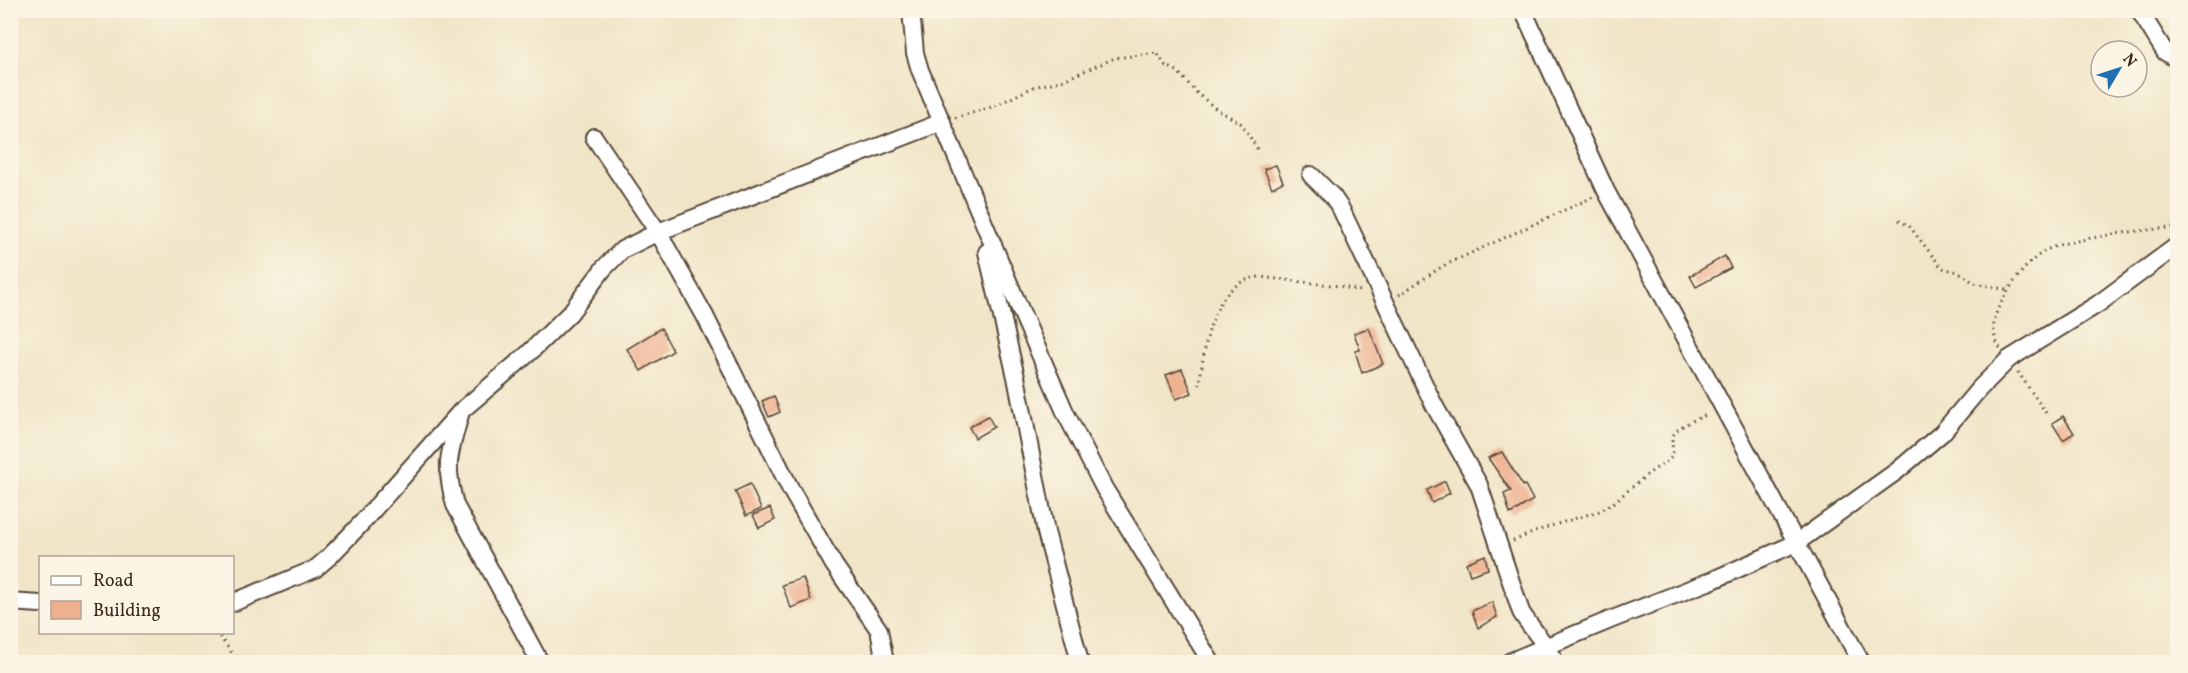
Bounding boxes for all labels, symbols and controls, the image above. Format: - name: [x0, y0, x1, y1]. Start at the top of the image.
- north arrow: [2089, 39, 2149, 99]
- text: N: [2117, 49, 2142, 73]
- legend: [39, 556, 234, 634]
- text: Road: [93, 569, 134, 594]
- text: Building: [93, 599, 161, 624]

